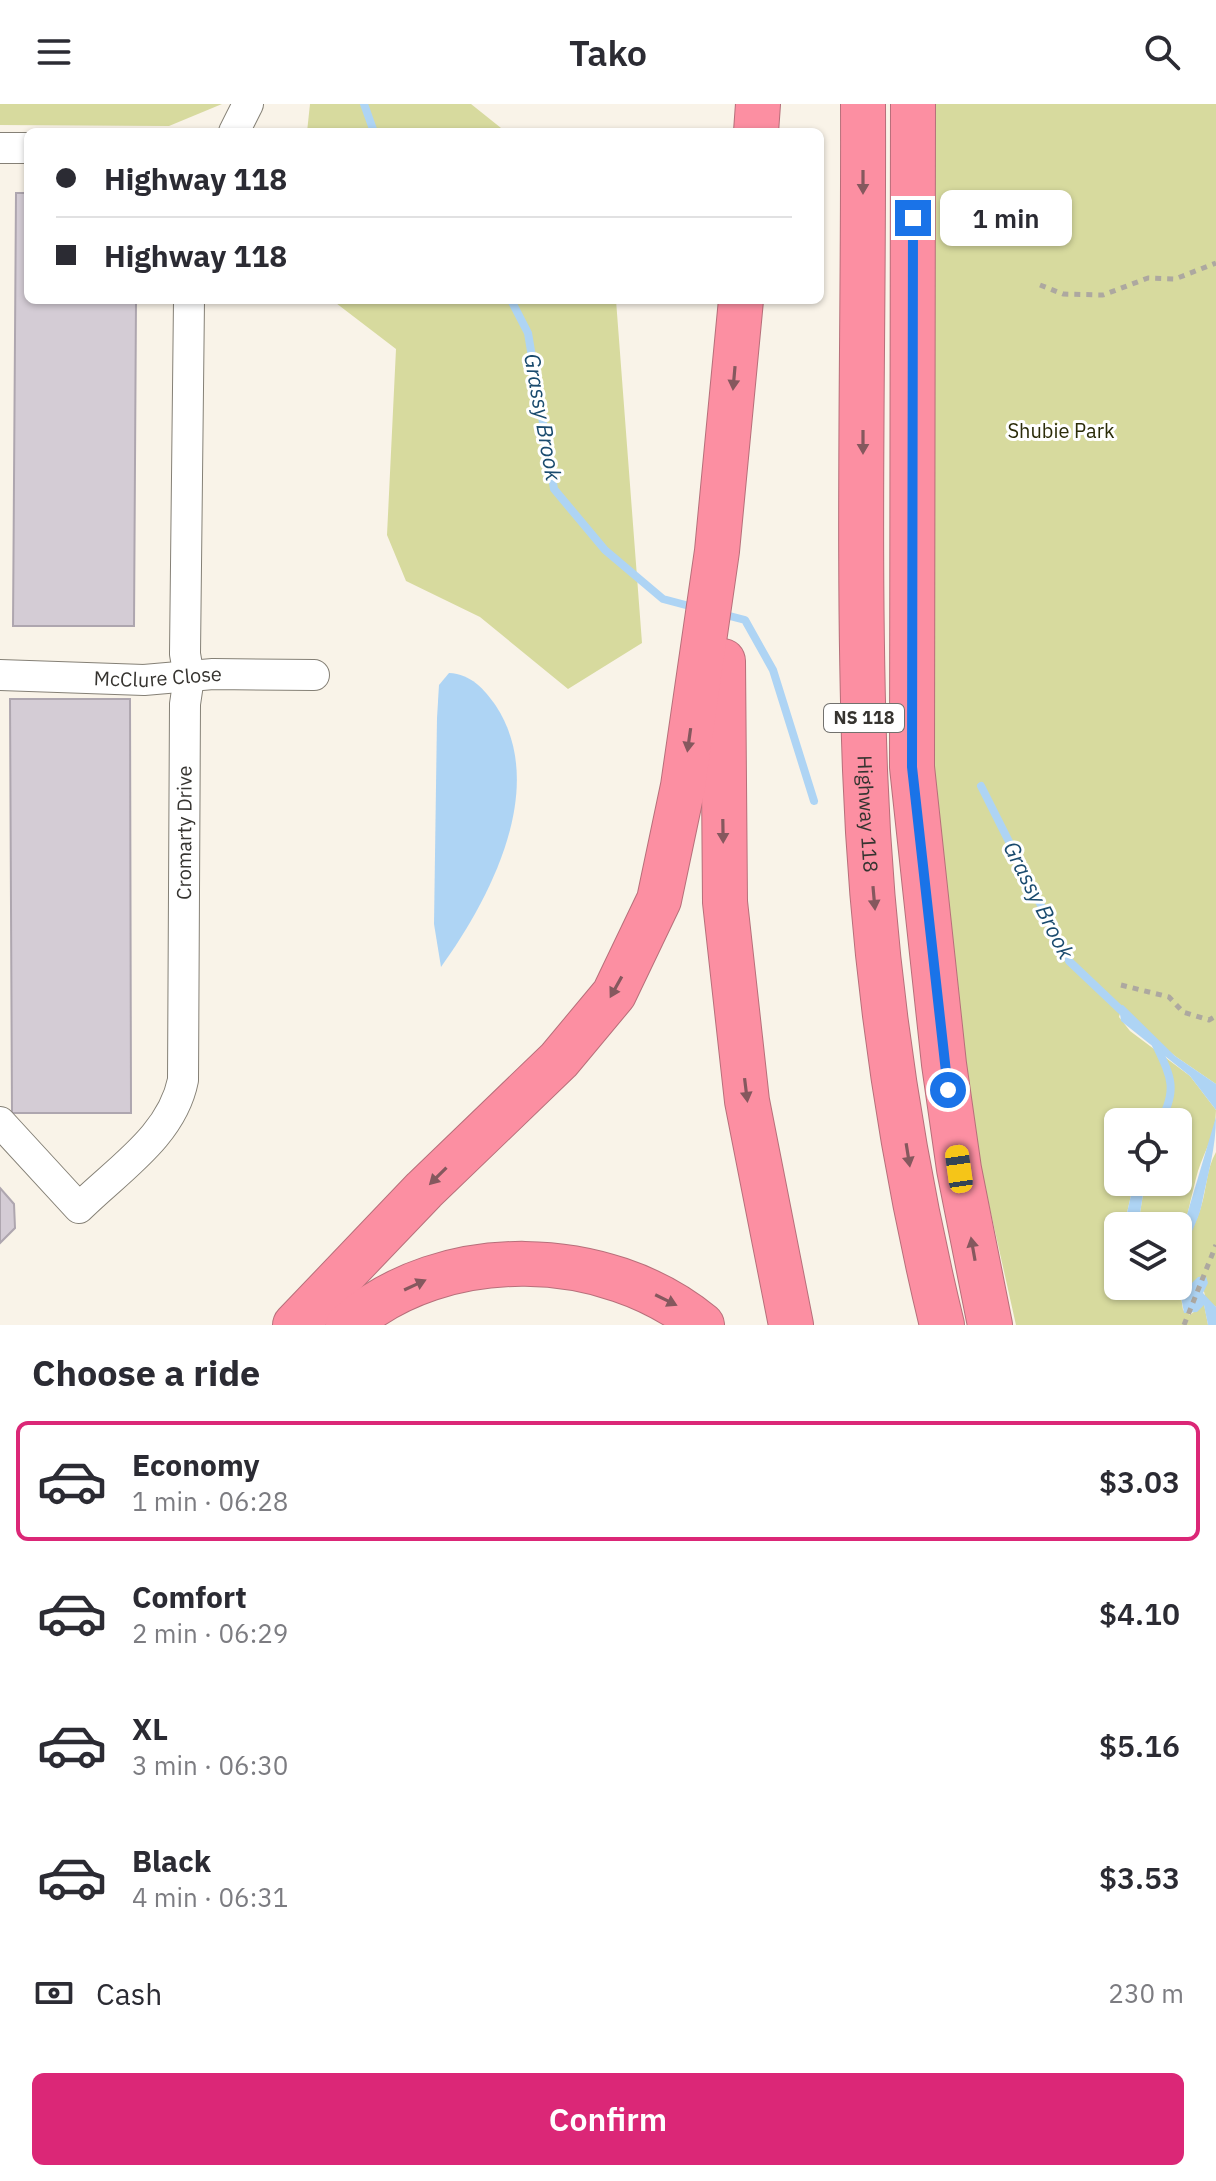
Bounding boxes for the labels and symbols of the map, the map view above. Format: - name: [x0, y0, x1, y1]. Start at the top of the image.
- one-way arrow: [857, 170, 869, 195]
- callout: 1 min: [941, 190, 1073, 246]
- route end: [895, 200, 931, 236]
- water label: Grassy Brook: [518, 351, 569, 483]
- one-way arrow: [727, 366, 740, 391]
- park label: Shubie Park: [1007, 417, 1115, 444]
- one-way arrow: [857, 430, 869, 455]
- street label: McClure Close: [93, 660, 222, 693]
- road number: NS 118: [824, 704, 904, 732]
- one-way arrow: [683, 728, 696, 753]
- street label: Highway 118: [851, 755, 885, 873]
- street label: Cromarty Drive: [170, 765, 198, 900]
- one-way arrow: [717, 819, 730, 844]
- water label: Grassy Brook: [997, 836, 1082, 964]
- one-way arrow: [868, 886, 881, 911]
- one-way arrow: [609, 976, 623, 998]
- route start: [930, 1072, 966, 1108]
- one-way arrow: [740, 1078, 753, 1103]
- one-way arrow: [902, 1143, 915, 1168]
- car: [944, 1144, 974, 1194]
- one-way arrow: [429, 1166, 448, 1185]
- one-way arrow: [967, 1236, 979, 1261]
- one-way arrow: [403, 1278, 426, 1292]
- one-way arrow: [654, 1293, 677, 1306]

